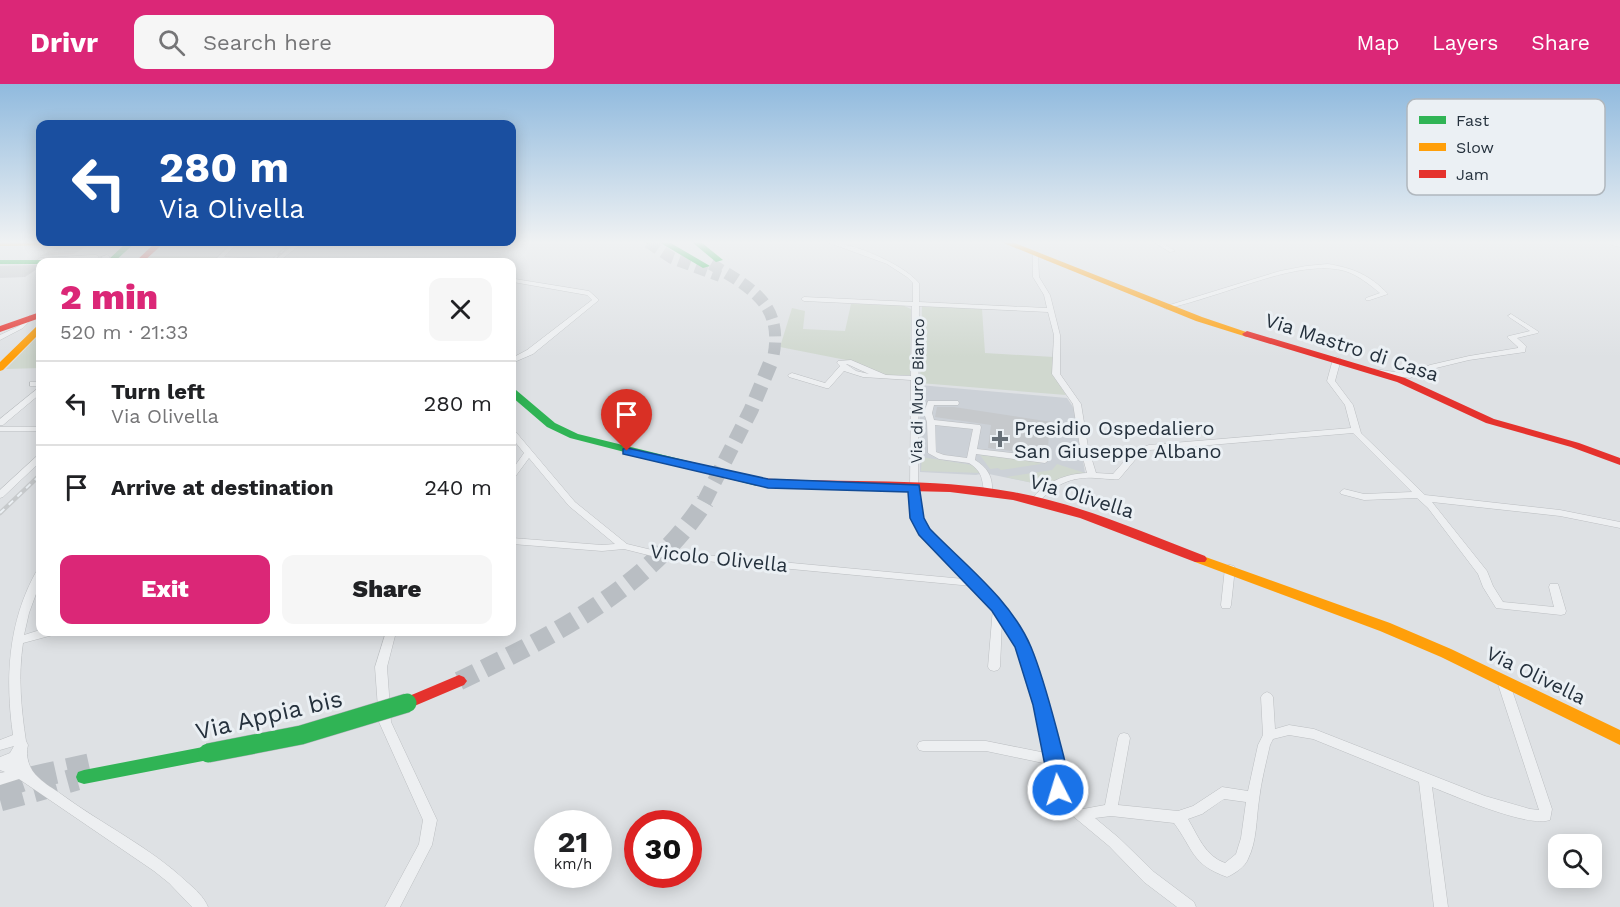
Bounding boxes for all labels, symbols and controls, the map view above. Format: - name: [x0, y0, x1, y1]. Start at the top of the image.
- search box: [134, 15, 554, 69]
- text: Drivr: [30, 26, 98, 59]
- icon: search: [155, 26, 188, 59]
- text: Search here: [203, 30, 332, 55]
- text: Map: [1356, 30, 1399, 55]
- text: Layers: [1432, 30, 1498, 55]
- text: Share: [1531, 30, 1590, 55]
- legend: [1407, 99, 1605, 195]
- text: Fast: [1456, 111, 1489, 130]
- text: Slow: [1456, 138, 1494, 157]
- text: 280 m: [159, 143, 289, 192]
- icon: left: [60, 144, 138, 222]
- text: Jam: [1456, 165, 1489, 184]
- text: Via Olivella: [159, 193, 305, 225]
- text: 2 min: [60, 276, 158, 318]
- button: close: [429, 278, 492, 341]
- street label: Via Mastro di Casa: [1262, 308, 1442, 386]
- street label: Via di Muro Bianco: [907, 318, 928, 464]
- text: 520 m · 21:33: [60, 320, 188, 344]
- text: Turn left: [111, 379, 205, 404]
- icon: left: [60, 387, 93, 420]
- pin: [601, 389, 652, 451]
- text: 280 m: [423, 391, 492, 416]
- icon: arrive: [610, 398, 643, 431]
- text: Via Olivella: [111, 404, 219, 428]
- place label: Presidio Ospedaliero San Giuseppe Albano: [1014, 416, 1222, 463]
- marker: Presidio Ospedaliero San Giuseppe Albano: [991, 430, 1009, 448]
- street label: Via Olivella: [1027, 469, 1137, 523]
- icon: arrive: [60, 471, 93, 504]
- text: Arrive at destination: [111, 475, 334, 500]
- text: 240 m: [424, 475, 492, 500]
- street label: Vicolo Olivella: [649, 539, 789, 577]
- button: Exit: [60, 555, 270, 624]
- button: Share: [282, 555, 492, 624]
- street label: Via Olivella: [1482, 641, 1590, 709]
- street label: Via Appia bis: [193, 685, 345, 745]
- position arrow: [1026, 758, 1090, 822]
- speed limit sign: 30: [624, 810, 702, 888]
- text: 21: [558, 824, 588, 859]
- map controls: [1548, 834, 1602, 888]
- button: search: [1548, 834, 1602, 888]
- text: km/h: [554, 855, 592, 873]

